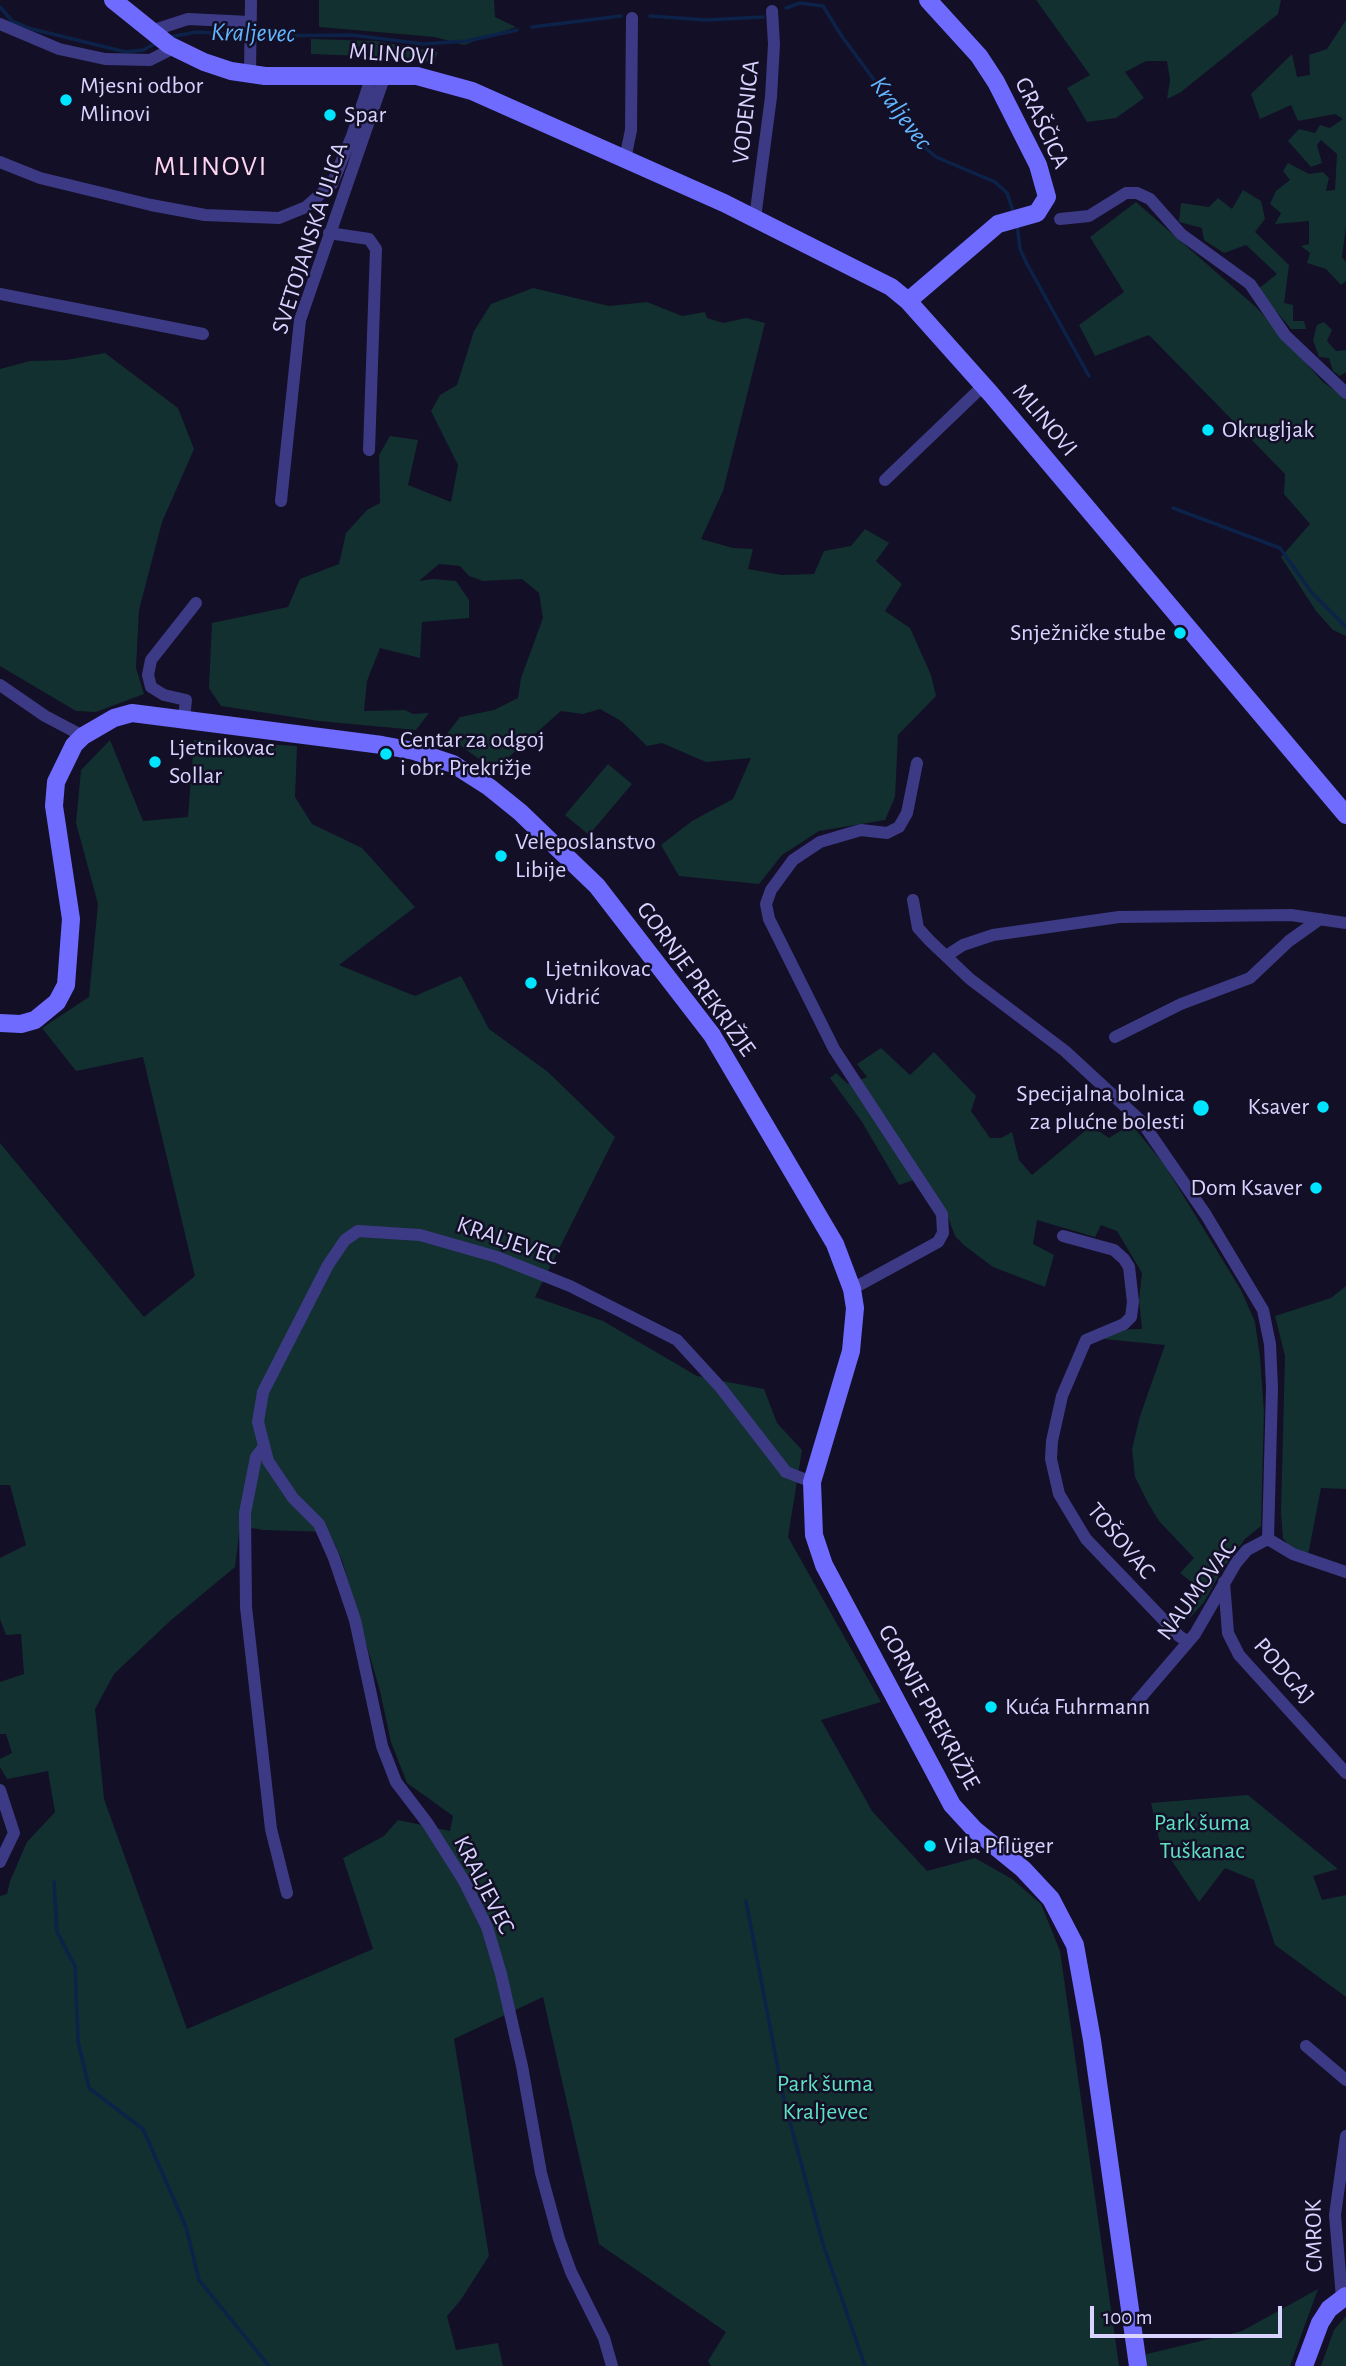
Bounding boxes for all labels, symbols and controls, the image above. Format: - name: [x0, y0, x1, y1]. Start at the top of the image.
- water label: Kraljevec: [211, 17, 295, 49]
- street label: MLINOVI: [348, 37, 436, 71]
- street label: VODENICA: [726, 59, 766, 165]
- water label: Kraljevec: [863, 70, 939, 156]
- place label: Mjesni odbor Mlinovi: [80, 72, 203, 128]
- street label: GRAŠČICA: [1008, 73, 1076, 173]
- marker: Mjesni odbor Mlinovi: [58, 92, 74, 108]
- place label: Spar: [344, 101, 386, 129]
- marker: Spar: [322, 107, 338, 123]
- street label: SVETOJANSKA ULICA: [265, 139, 355, 337]
- district label: MLINOVI: [155, 150, 267, 184]
- street label: MLINOVI: [1006, 378, 1084, 462]
- place label: Okrugljak: [1222, 416, 1314, 444]
- marker: Okrugljak: [1200, 422, 1216, 438]
- place label: Snježničke stube: [1010, 619, 1166, 647]
- marker: Snježničke stube: [1172, 625, 1188, 641]
- place label: Centar za odgoj i obr. Prekrižje: [400, 726, 545, 782]
- place label: Ljetnikovac Sollar: [169, 734, 274, 790]
- marker: Centar za odgoj i obr. Prekrižje: [378, 746, 394, 762]
- marker: Ljetnikovac Sollar: [147, 754, 163, 770]
- place label: Veleposlanstvo Libije: [515, 828, 656, 884]
- marker: Veleposlanstvo Libije: [493, 848, 509, 864]
- street label: GORNJE PREKRIŽJE: [630, 896, 762, 1062]
- place label: Ljetnikovac Vidrić: [545, 955, 650, 1011]
- marker: Ljetnikovac Vidrić: [523, 975, 539, 991]
- place label: Specijalna bolnica za plućne bolesti: [1016, 1080, 1185, 1136]
- place label: Ksaver: [1248, 1093, 1309, 1121]
- marker: Specijalna bolnica za plućne bolesti: [1191, 1098, 1211, 1118]
- marker: Ksaver: [1315, 1099, 1331, 1115]
- place label: Dom Ksaver: [1190, 1174, 1302, 1202]
- marker: Dom Ksaver: [1308, 1180, 1324, 1196]
- street label: KRALJEVEC: [453, 1210, 563, 1272]
- street label: TOŠOVAC: [1081, 1497, 1161, 1585]
- street label: NAUMOVAC: [1151, 1534, 1243, 1646]
- street label: GORNJE PREKRIŽJE: [872, 1619, 986, 1795]
- street label: PODGAJ: [1247, 1632, 1321, 1710]
- place label: Kuća Fuhrmann: [1005, 1693, 1150, 1721]
- marker: Kuća Fuhrmann: [983, 1699, 999, 1715]
- park label: Park šuma Tuškanac: [1154, 1809, 1250, 1865]
- street label: KRALJEVEC: [447, 1831, 521, 1939]
- place label: Vila Pflüger: [944, 1832, 1053, 1860]
- marker: Vila Pflüger: [922, 1838, 938, 1854]
- park label: Park šuma Kraljevec: [777, 2070, 873, 2126]
- street label: CMROK: [1299, 2199, 1329, 2273]
- scale bar: [1094, 2292, 1286, 2336]
- text: 100 m: [1103, 2307, 1153, 2328]

